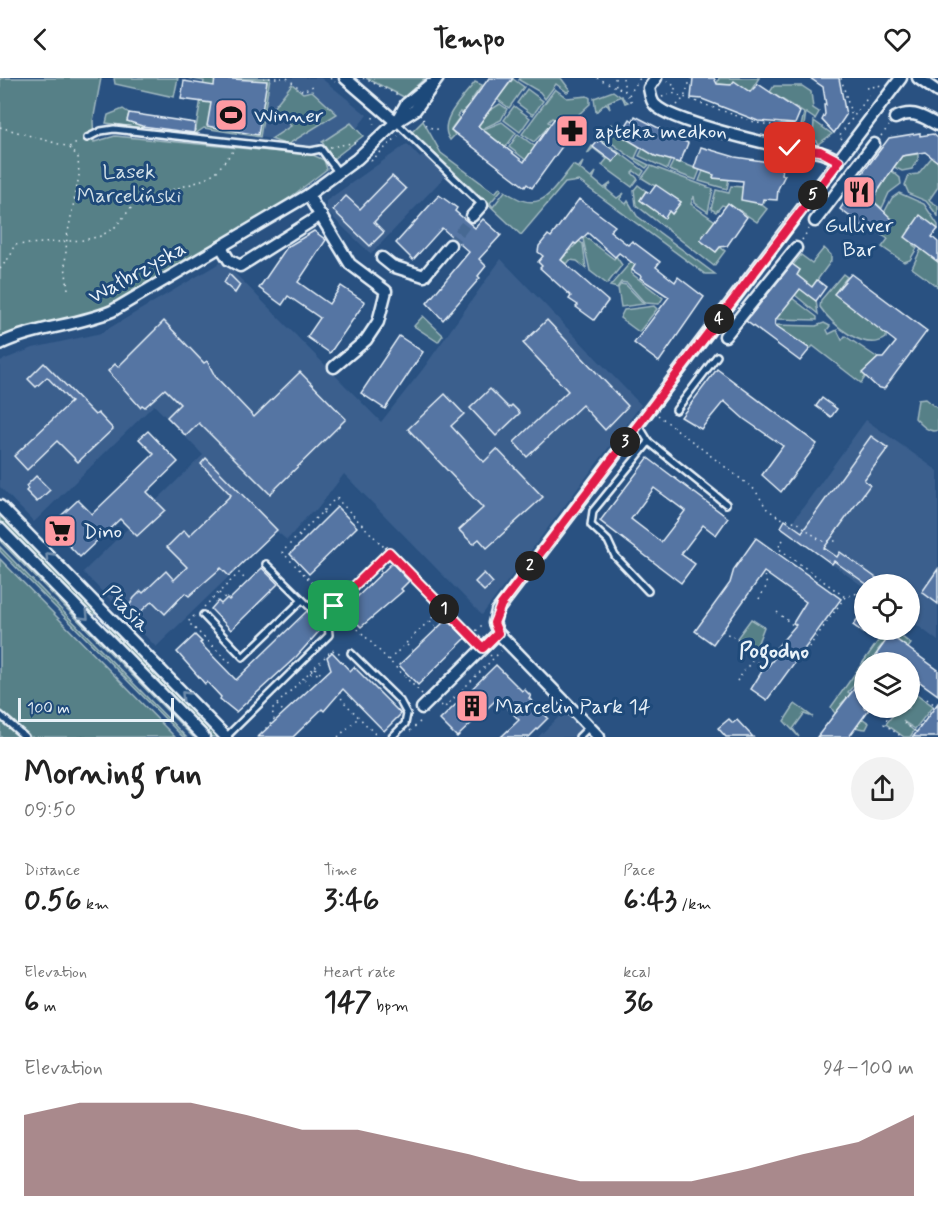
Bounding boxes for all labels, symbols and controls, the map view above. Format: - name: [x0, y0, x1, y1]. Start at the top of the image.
- text: Tempo: [433, 22, 505, 57]
- icon: back: [24, 23, 57, 56]
- icon: heart: [881, 23, 914, 56]
- sports icon: Winner: [213, 97, 249, 133]
- place label: Winner: [254, 102, 324, 130]
- pharmacy icon: apteka medkon: [554, 113, 590, 149]
- place label: apteka medkon: [595, 118, 727, 146]
- pin: [764, 122, 815, 173]
- icon: check: [773, 131, 806, 164]
- park label: Lasek Marceliński: [77, 158, 181, 210]
- restaurant icon: Gulliver Bar: [841, 174, 877, 210]
- pin: 5: [798, 180, 828, 210]
- text: 5: [808, 184, 818, 205]
- place label: Gulliver Bar: [824, 212, 894, 264]
- street label: Wałbrzyska: [84, 235, 191, 311]
- pin: 4: [704, 304, 734, 334]
- text: 4: [714, 308, 724, 329]
- pin: 3: [610, 427, 640, 457]
- text: 3: [621, 431, 629, 452]
- supermarket icon: Dino: [42, 513, 78, 549]
- place label: Dino: [83, 518, 122, 546]
- pin: 2: [515, 551, 545, 581]
- one-way arrow: [45, 552, 56, 562]
- text: 2: [526, 555, 534, 576]
- map controls: [854, 574, 920, 718]
- button: locate: [854, 574, 920, 640]
- street label: Ptasia: [97, 579, 156, 639]
- pin: [308, 580, 359, 631]
- icon: arrive: [317, 589, 350, 622]
- pin: 1: [429, 594, 459, 624]
- text: 1: [440, 598, 448, 619]
- one-way arrow: [78, 609, 89, 619]
- district label: Pogodno: [739, 638, 809, 670]
- button: layers: [854, 652, 920, 718]
- building icon: Marcelin Park 14: [454, 688, 490, 724]
- one-way arrow: [182, 692, 193, 703]
- place label: Marcelin Park 14: [495, 693, 651, 721]
- scale bar: [18, 695, 174, 722]
- text: 100 m: [27, 698, 70, 719]
- text: Morning run: [24, 752, 202, 796]
- button: share: [851, 757, 914, 820]
- text: 09:50: [24, 797, 76, 824]
- text: Distance: [24, 860, 80, 881]
- text: Time: [324, 860, 357, 881]
- text: Pace: [623, 860, 655, 881]
- text: 0.56: [24, 881, 82, 920]
- text: 3:46: [324, 881, 379, 920]
- text: 6:43: [623, 881, 677, 920]
- text: km: [82, 894, 109, 915]
- text: /km: [677, 894, 712, 915]
- text: Elevation: [24, 962, 87, 983]
- text: Heart rate: [324, 962, 396, 983]
- text: kcal: [623, 962, 650, 983]
- text: 6: [24, 983, 39, 1022]
- text: 147: [324, 983, 372, 1022]
- text: 36: [623, 983, 653, 1022]
- text: m: [39, 996, 56, 1017]
- text: bpm: [372, 996, 409, 1017]
- text: Elevation: [24, 1055, 103, 1082]
- text: 94–100 m: [823, 1055, 914, 1082]

